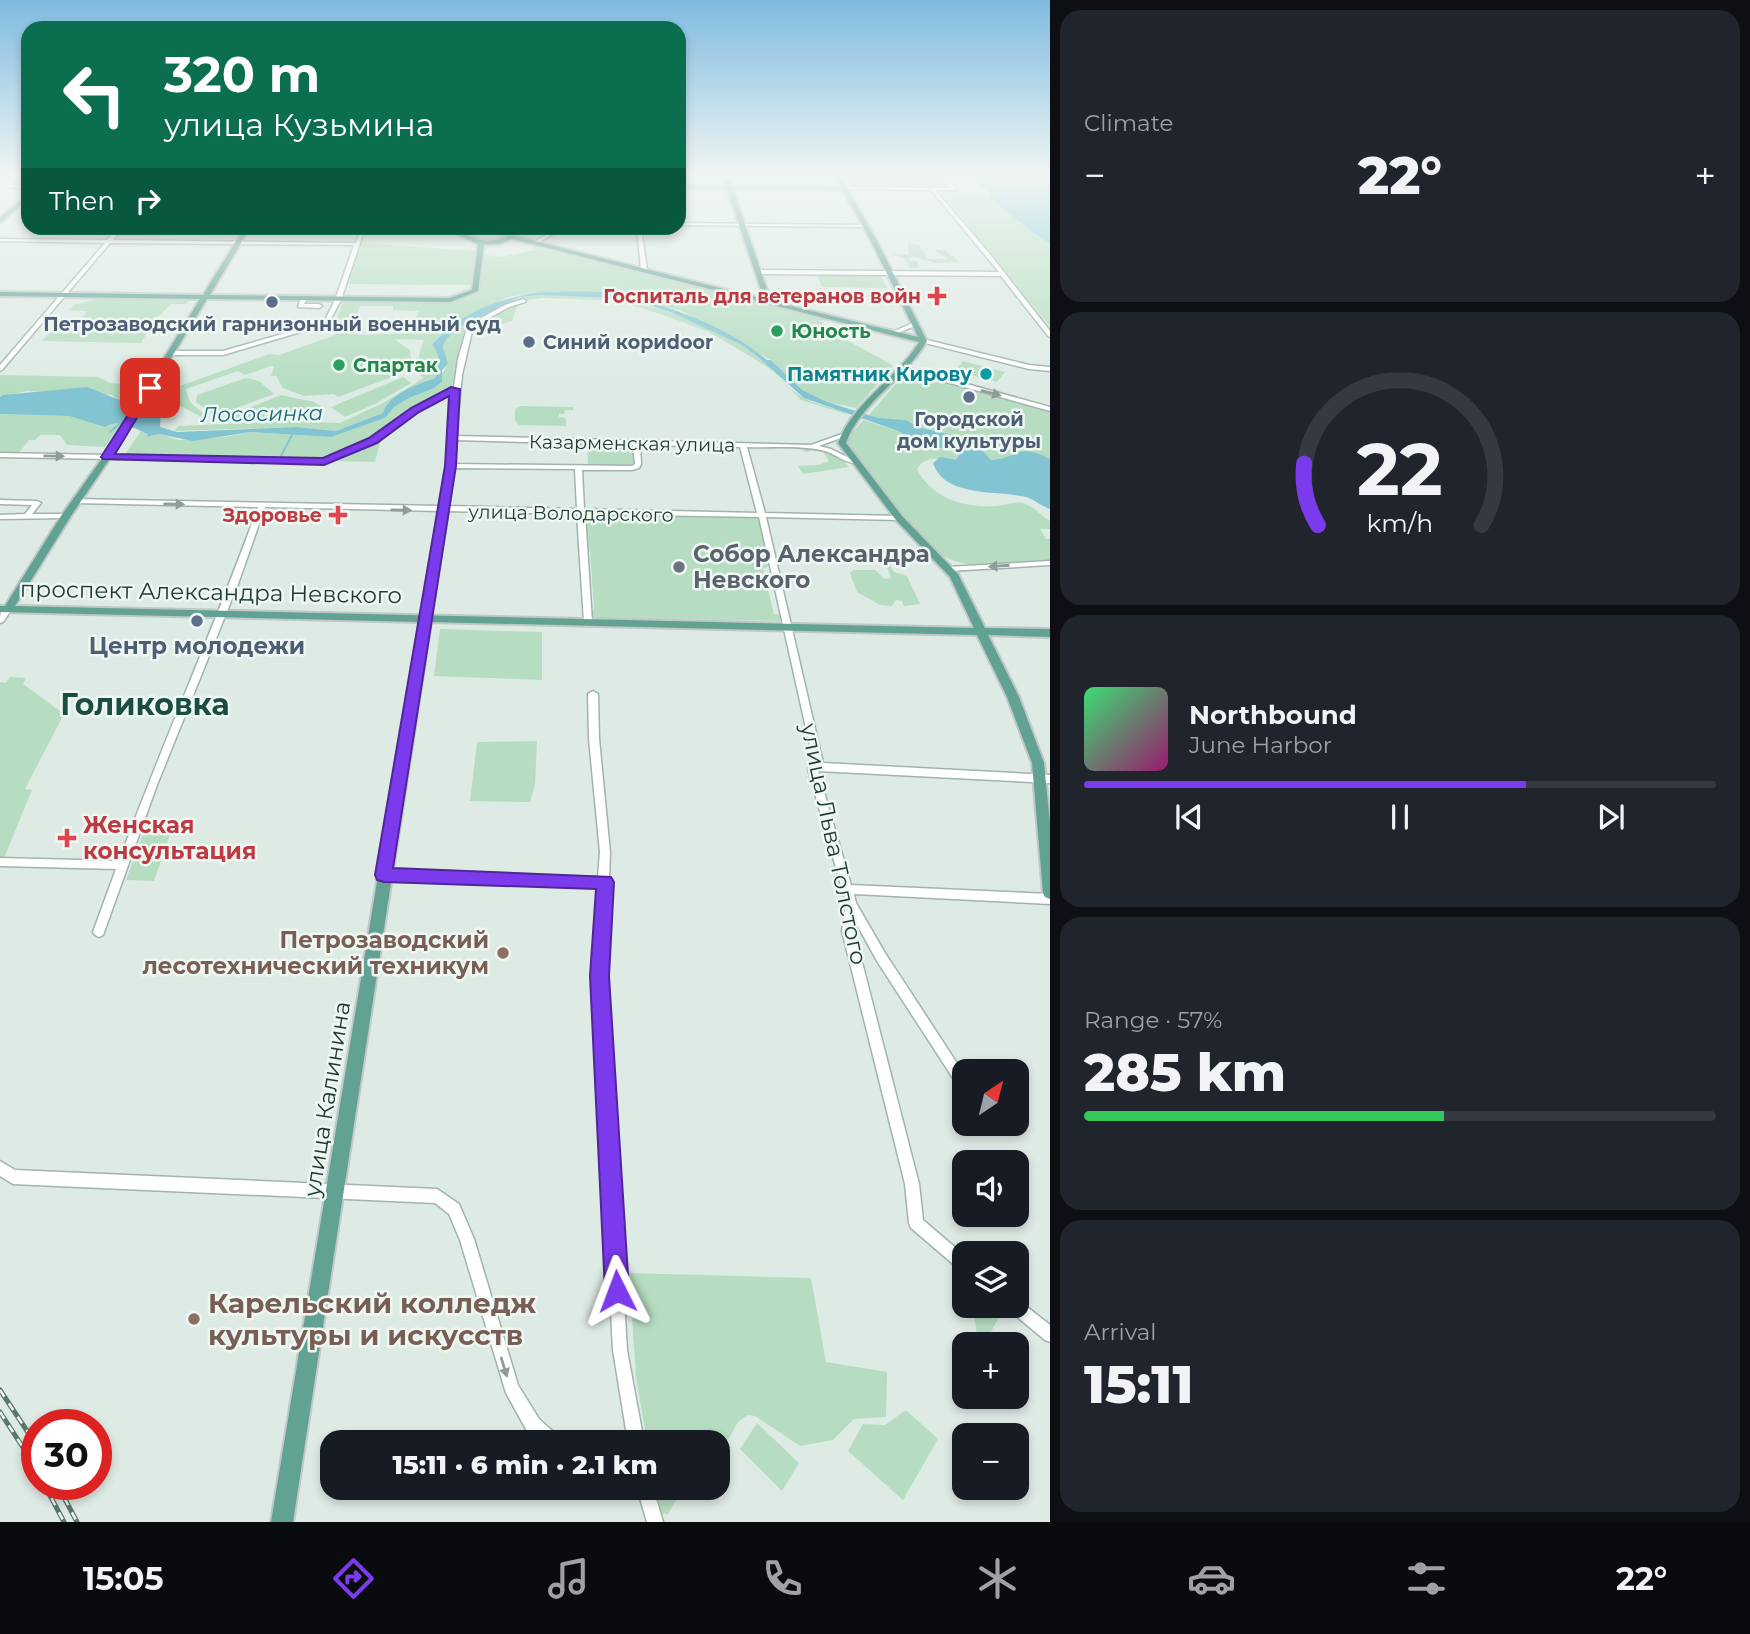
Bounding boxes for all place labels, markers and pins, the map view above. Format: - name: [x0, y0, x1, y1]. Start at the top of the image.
- place label: Госпиталь для ветеранов войн: [603, 285, 921, 308]
- marker: Госпиталь для ветеранов войн: [927, 286, 947, 306]
- marker: Петрозаводский гарнизонный военный суд: [264, 294, 280, 310]
- place label: Петрозаводский гарнизонный военный суд: [43, 313, 501, 336]
- place label: Юность: [791, 320, 871, 343]
- marker: Юность: [769, 323, 785, 339]
- place label: Синий кориdoor: [543, 331, 713, 354]
- marker: Синий кориdoor: [521, 334, 537, 350]
- place label: Спартак: [353, 354, 439, 377]
- marker: Спартак: [331, 357, 347, 373]
- pin: [120, 358, 180, 418]
- place label: Памятник Кирову: [787, 363, 972, 386]
- marker: Памятник Кирову: [978, 366, 994, 382]
- marker: Городской дом культуры: [961, 389, 977, 405]
- place label: Городской дом культуры: [897, 408, 1041, 453]
- place label: Здоровье: [222, 504, 322, 527]
- marker: Здоровье: [328, 505, 348, 525]
- place label: Собор Александра Невского: [693, 540, 930, 594]
- marker: Собор Александра Невского: [671, 559, 687, 575]
- marker: Центр молодежи: [189, 613, 205, 629]
- place label: Центр молодежи: [89, 632, 305, 660]
- place label: Женская консультация: [83, 811, 256, 865]
- marker: Женская консультация: [57, 828, 77, 848]
- place label: Петрозаводский лесотехнический техникум: [142, 926, 489, 980]
- marker: Петрозаводский лесотехнический техникум: [495, 945, 511, 961]
- place label: Карельский колледж культуры и искусств: [208, 1286, 537, 1352]
- marker: Карельский колледж культуры и искусств: [186, 1311, 202, 1327]

